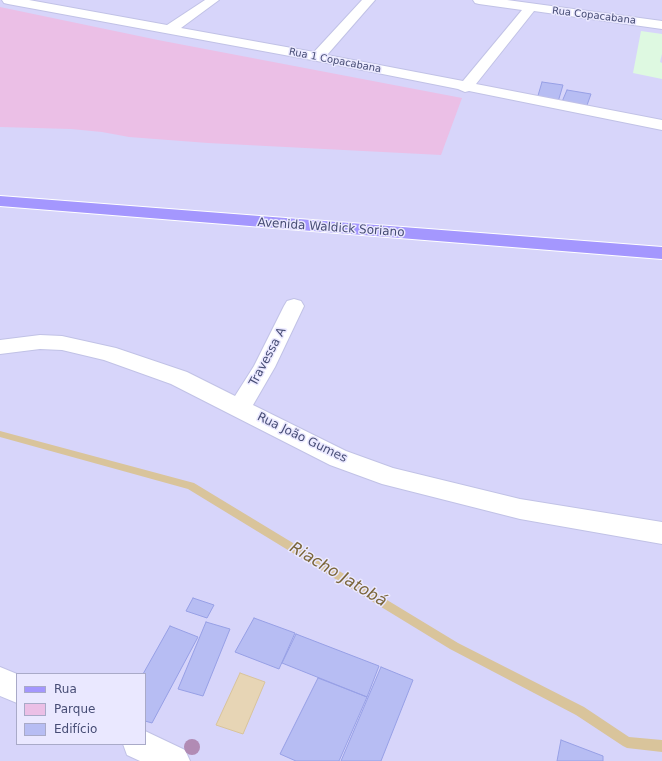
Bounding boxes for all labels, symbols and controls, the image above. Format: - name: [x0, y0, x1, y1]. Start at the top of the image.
- street label: Rua Copacabana: [551, 5, 637, 27]
- street label: Rua 1 Copacabana: [288, 46, 382, 76]
- street label: Avenida Waldick Soriano: [257, 216, 405, 240]
- street label: Travessa A: [247, 325, 289, 389]
- street label: Rua João Gumes: [255, 410, 349, 466]
- water label: Riacho Jatobá: [286, 539, 390, 611]
- legend: [16, 673, 146, 745]
- text: Rua: [54, 682, 77, 696]
- text: Parque: [54, 702, 95, 716]
- text: Edifício: [54, 722, 97, 736]

